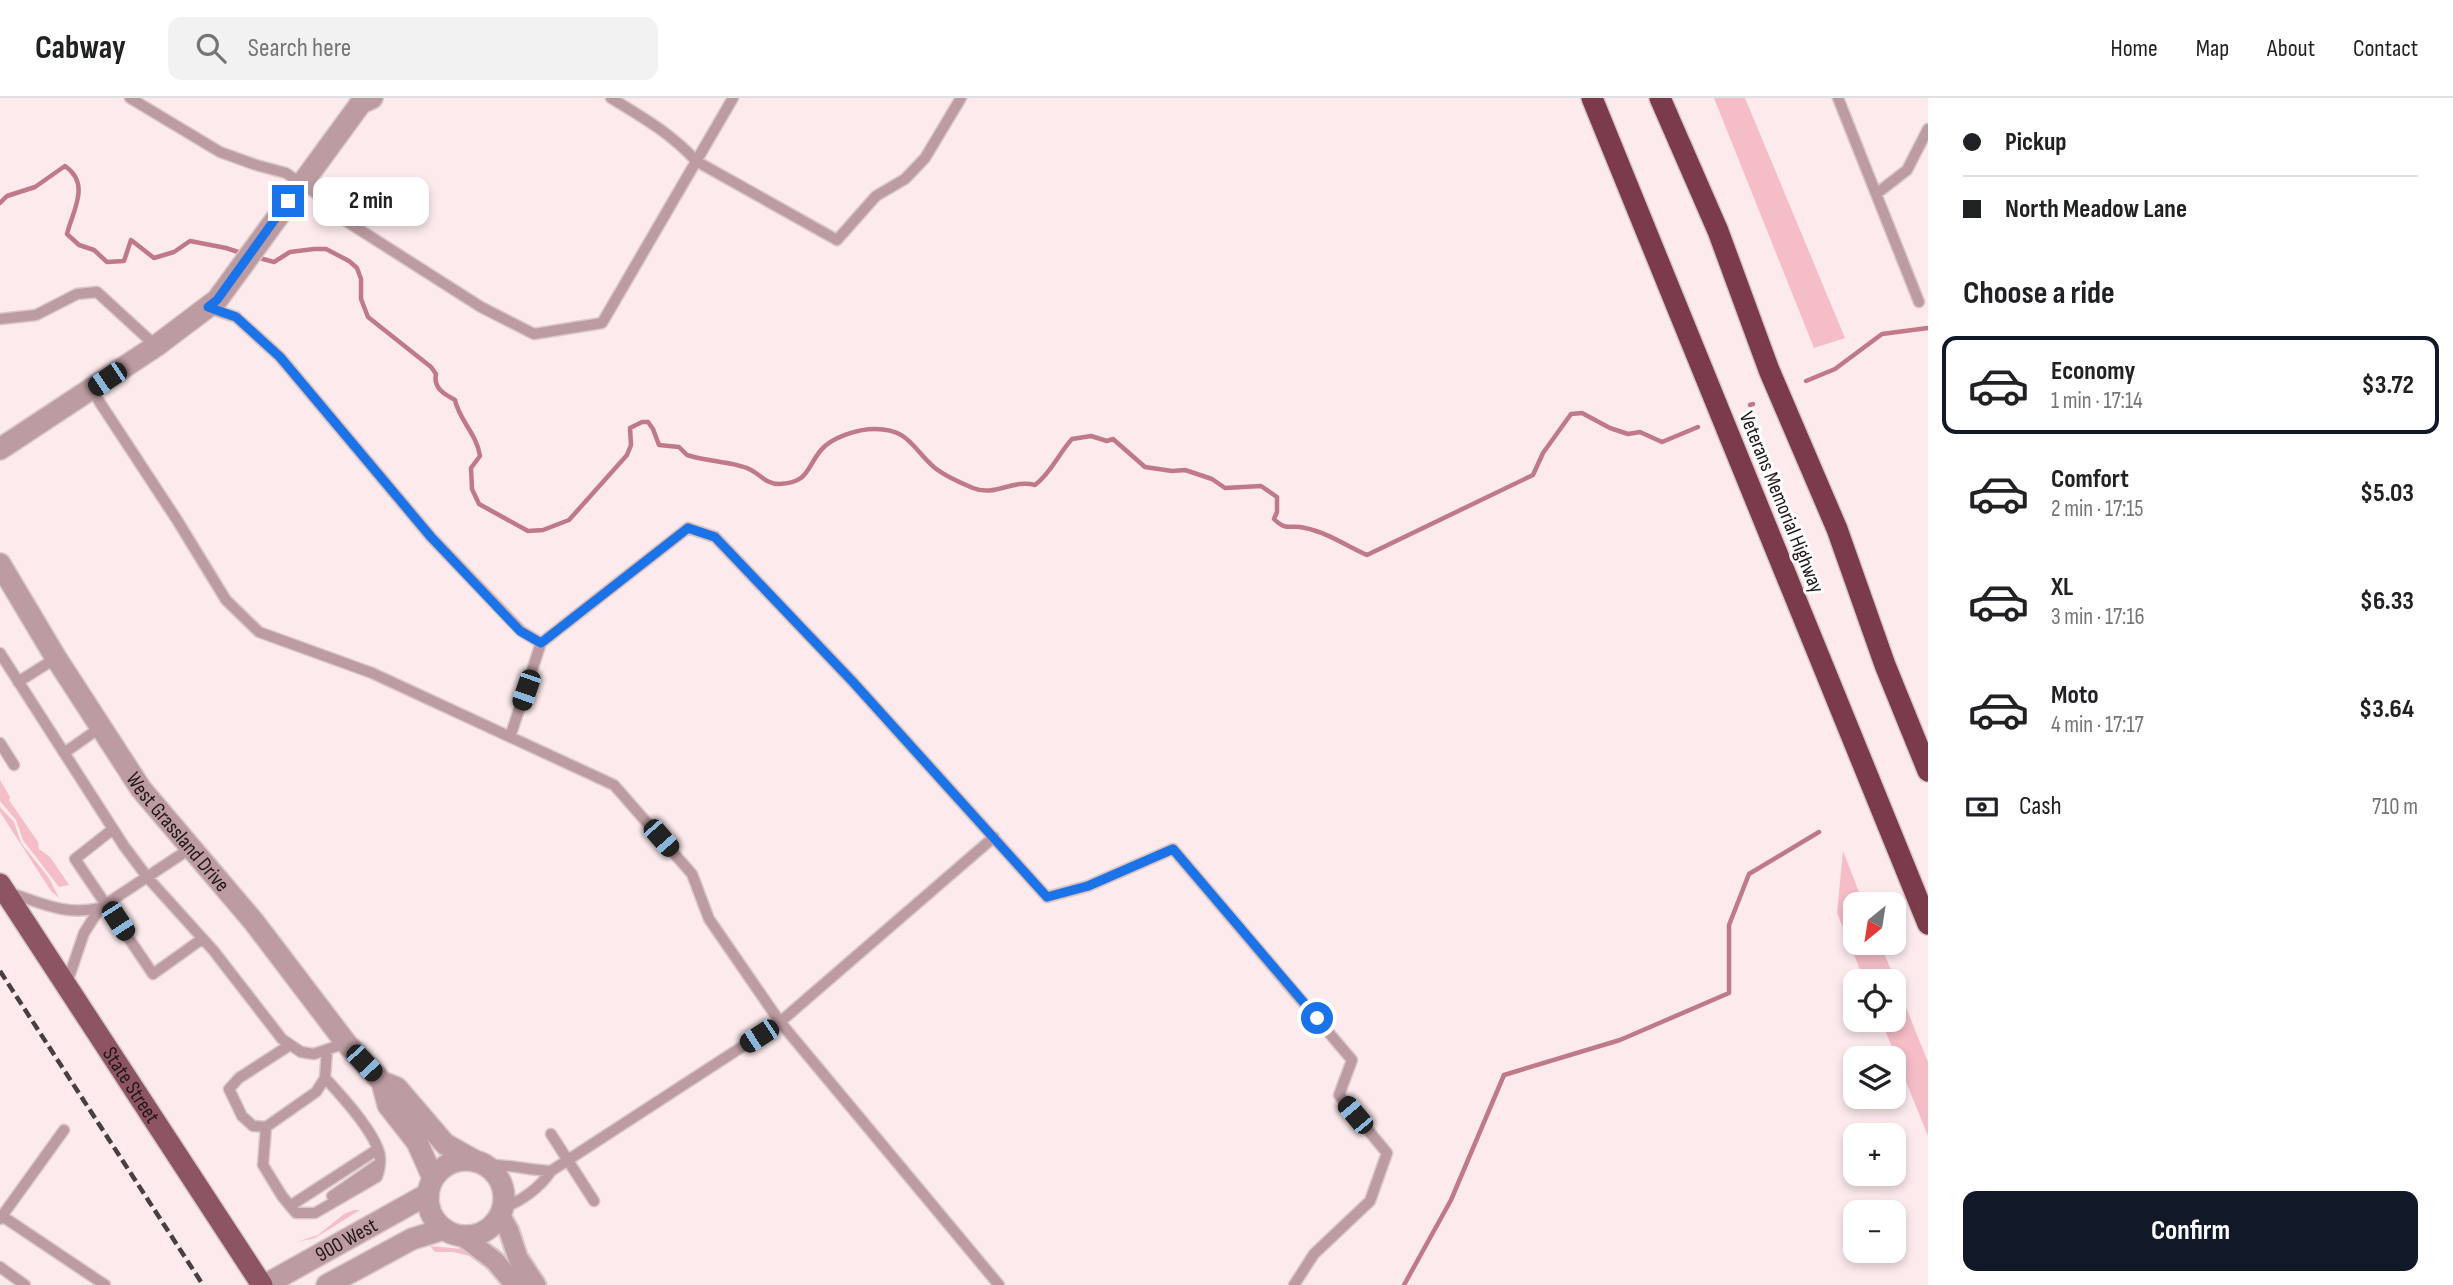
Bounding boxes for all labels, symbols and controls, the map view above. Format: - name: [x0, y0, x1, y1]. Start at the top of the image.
- search box: [168, 17, 658, 80]
- text: Cabway: [35, 28, 126, 68]
- icon: search: [192, 29, 230, 67]
- text: Search here: [248, 33, 351, 64]
- text: Home: [2110, 34, 2158, 63]
- text: Map: [2196, 34, 2229, 63]
- text: About: [2267, 34, 2315, 63]
- text: Contact: [2353, 34, 2418, 63]
- text: Pickup: [2005, 127, 2067, 158]
- callout: 2 min: [312, 176, 428, 226]
- route end: [272, 185, 304, 217]
- text: 2 min: [349, 187, 393, 215]
- text: North Meadow Lane: [2005, 194, 2187, 225]
- text: Choose a ride: [1963, 274, 2115, 313]
- icon: car: [1967, 354, 2030, 417]
- text: Economy: [2051, 356, 2135, 387]
- car: [84, 359, 131, 399]
- text: $3.72: [2361, 370, 2414, 401]
- text: 1 min · 17:14: [2051, 387, 2143, 415]
- street label: Veterans Memorial Highway: [1734, 408, 1829, 597]
- icon: car: [1967, 462, 2030, 525]
- text: Comfort: [2051, 464, 2129, 495]
- text: $5.03: [2360, 478, 2414, 509]
- text: 2 min · 17:15: [2051, 495, 2144, 523]
- icon: car: [1967, 570, 2030, 633]
- text: XL: [2051, 572, 2073, 603]
- text: $6.33: [2360, 586, 2414, 617]
- text: 3 min · 17:16: [2051, 603, 2145, 631]
- car: [510, 667, 543, 713]
- icon: car: [1967, 678, 2030, 741]
- text: Moto: [2051, 680, 2099, 711]
- text: $3.64: [2359, 694, 2414, 725]
- text: 4 min · 17:17: [2051, 711, 2144, 739]
- street label: West Grassland Drive: [121, 768, 235, 897]
- icon: cash: [1963, 788, 2001, 826]
- text: Cash: [2019, 791, 2062, 822]
- text: 710 m: [2372, 793, 2418, 821]
- car: [640, 815, 683, 861]
- north arrow: [1843, 892, 1906, 956]
- map controls: [1843, 892, 1906, 1263]
- car: [98, 898, 139, 944]
- button: locate: [1843, 969, 1906, 1032]
- route start: [1301, 1002, 1333, 1034]
- car: [736, 1016, 783, 1056]
- car: [342, 1040, 387, 1086]
- street label: State Street: [97, 1042, 165, 1128]
- button: layers: [1843, 1046, 1906, 1109]
- car: [1334, 1092, 1377, 1138]
- button: +: [1843, 1123, 1906, 1186]
- button: Confirm: [1963, 1191, 2418, 1271]
- button: −: [1843, 1200, 1906, 1263]
- street label: 900 West: [311, 1213, 382, 1267]

